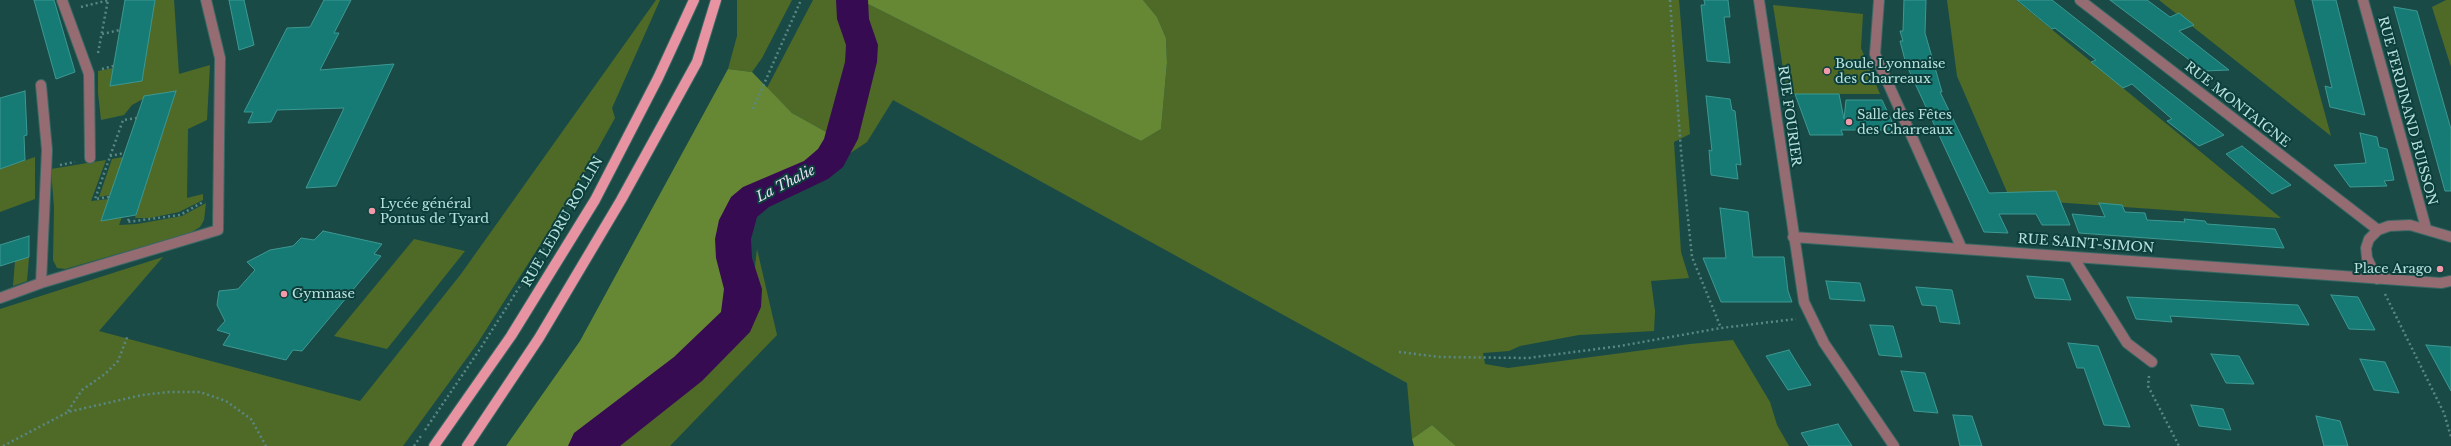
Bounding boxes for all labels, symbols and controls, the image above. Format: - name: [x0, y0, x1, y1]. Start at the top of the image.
- street label: RUE FERDINAND BUISSON: [2374, 15, 2440, 207]
- place label: Boule Lyonnaise des Charreaux: [1835, 56, 1945, 87]
- street label: RUE MONTAIGNE: [2181, 59, 2293, 151]
- street label: RUE FOURIER: [1774, 65, 1804, 167]
- marker: Boule Lyonnaise des Charreaux: [1822, 66, 1832, 76]
- place label: Salle des Fêtes des Charreaux: [1857, 107, 1953, 138]
- marker: Salle des Fêtes des Charreaux: [1844, 117, 1854, 127]
- street label: RUE LEDRU ROLLIN: [519, 154, 607, 290]
- water label: La Thalie: [754, 162, 818, 206]
- place label: Lycée général Pontus de Tyard: [380, 196, 489, 227]
- marker: Lycée général Pontus de Tyard: [367, 206, 377, 216]
- street label: RUE SAINT-SIMON: [2017, 231, 2155, 257]
- place label: Place Arago: [2354, 261, 2432, 277]
- marker: Place Arago: [2435, 264, 2445, 274]
- place label: Gymnase: [292, 286, 355, 302]
- marker: Gymnase: [279, 289, 289, 299]

